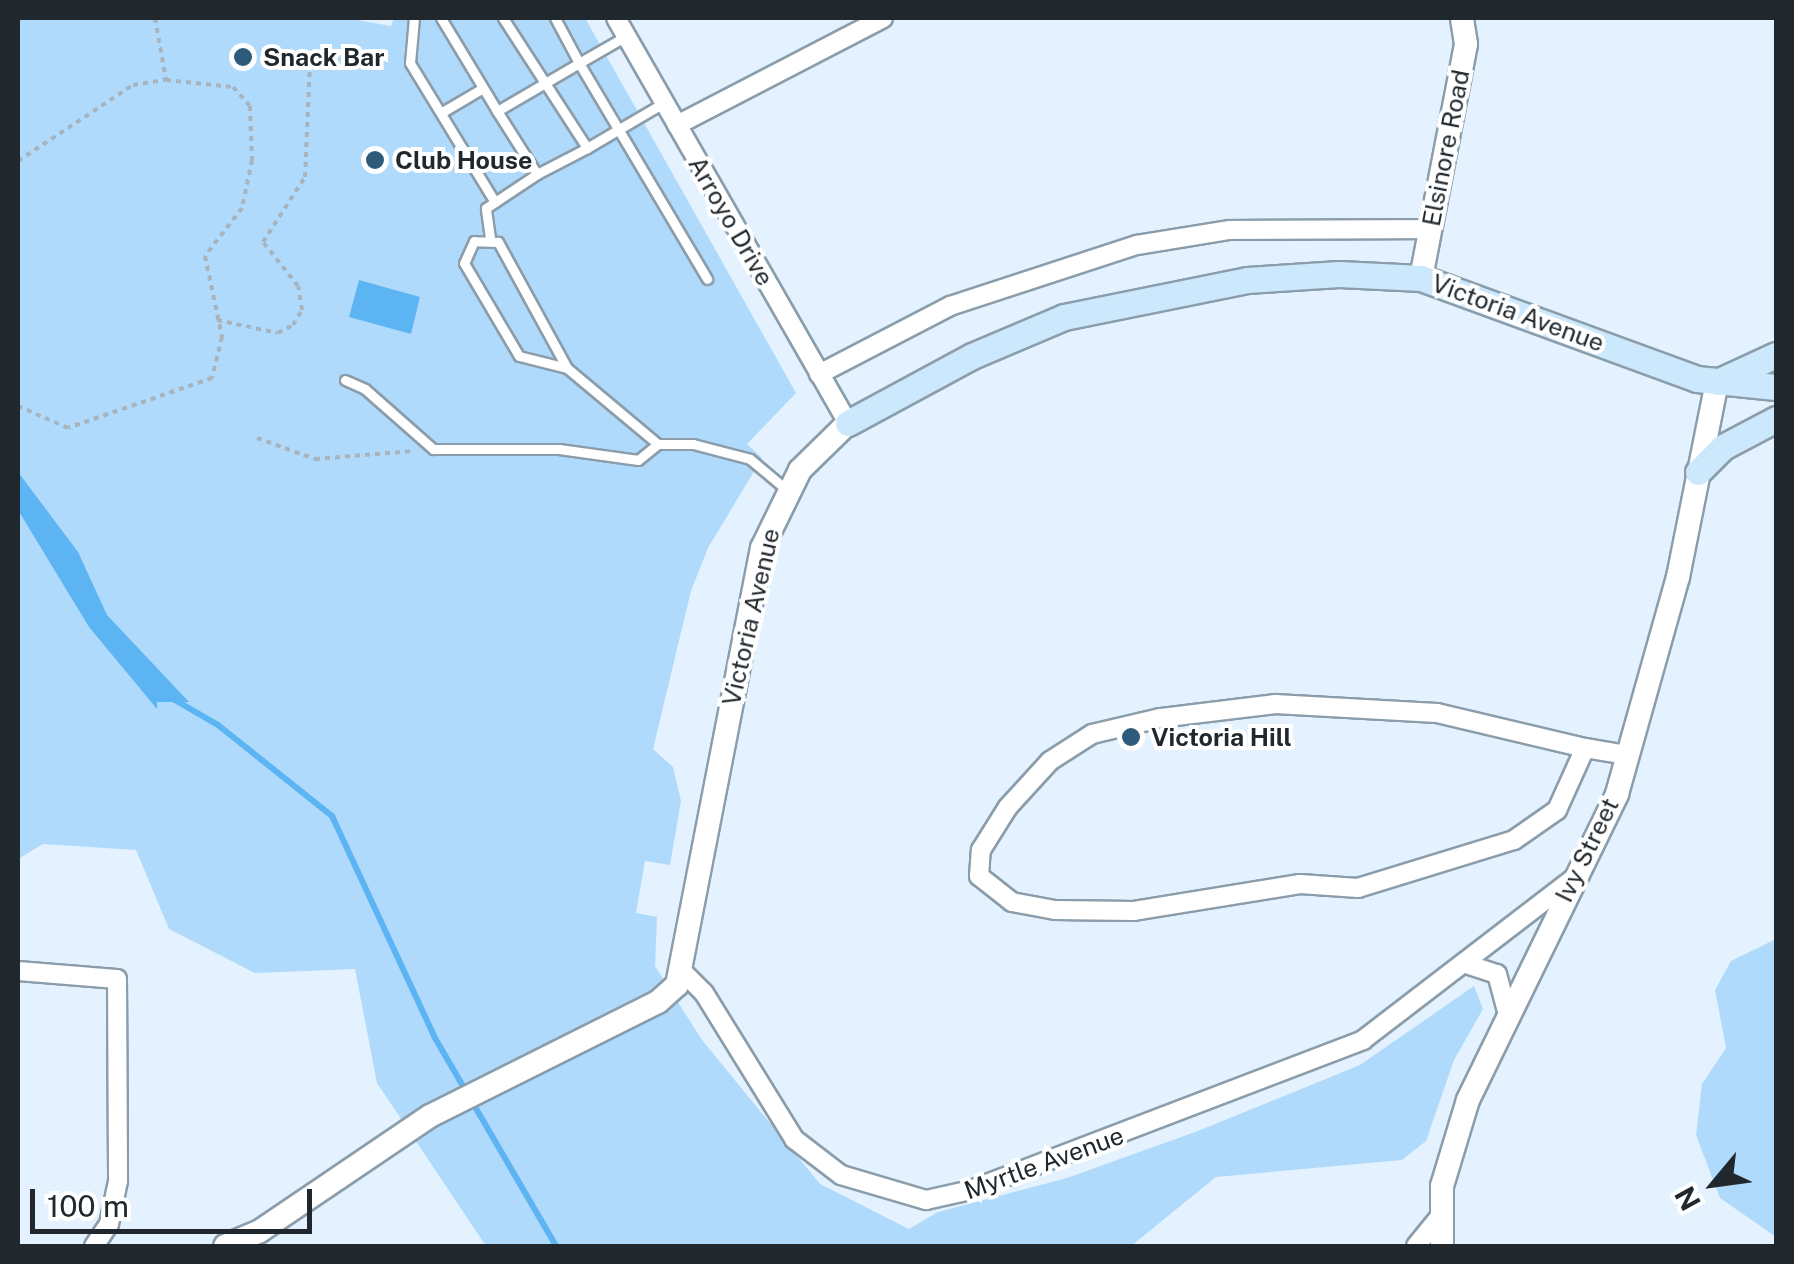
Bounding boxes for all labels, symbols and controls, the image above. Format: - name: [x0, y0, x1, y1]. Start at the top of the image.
- place label: Snack Bar: [263, 42, 384, 72]
- marker: Snack Bar: [232, 46, 254, 68]
- street label: Elsinore Road: [1416, 67, 1476, 229]
- place label: Club House: [395, 145, 532, 175]
- marker: Club House: [364, 149, 386, 171]
- street label: Arroyo Drive: [682, 151, 780, 291]
- street label: Victoria Avenue: [1428, 268, 1608, 358]
- street label: Victoria Avenue: [716, 525, 786, 709]
- place label: Victoria Hill: [1151, 722, 1292, 752]
- marker: Victoria Hill: [1120, 726, 1142, 748]
- street label: Ivy Street: [1549, 793, 1625, 907]
- street label: Myrtle Avenue: [960, 1120, 1128, 1206]
- north arrow: [1664, 1134, 1764, 1234]
- scale bar: [35, 1169, 318, 1231]
- text: N: [1668, 1181, 1707, 1216]
- text: 100 m: [47, 1188, 129, 1224]

